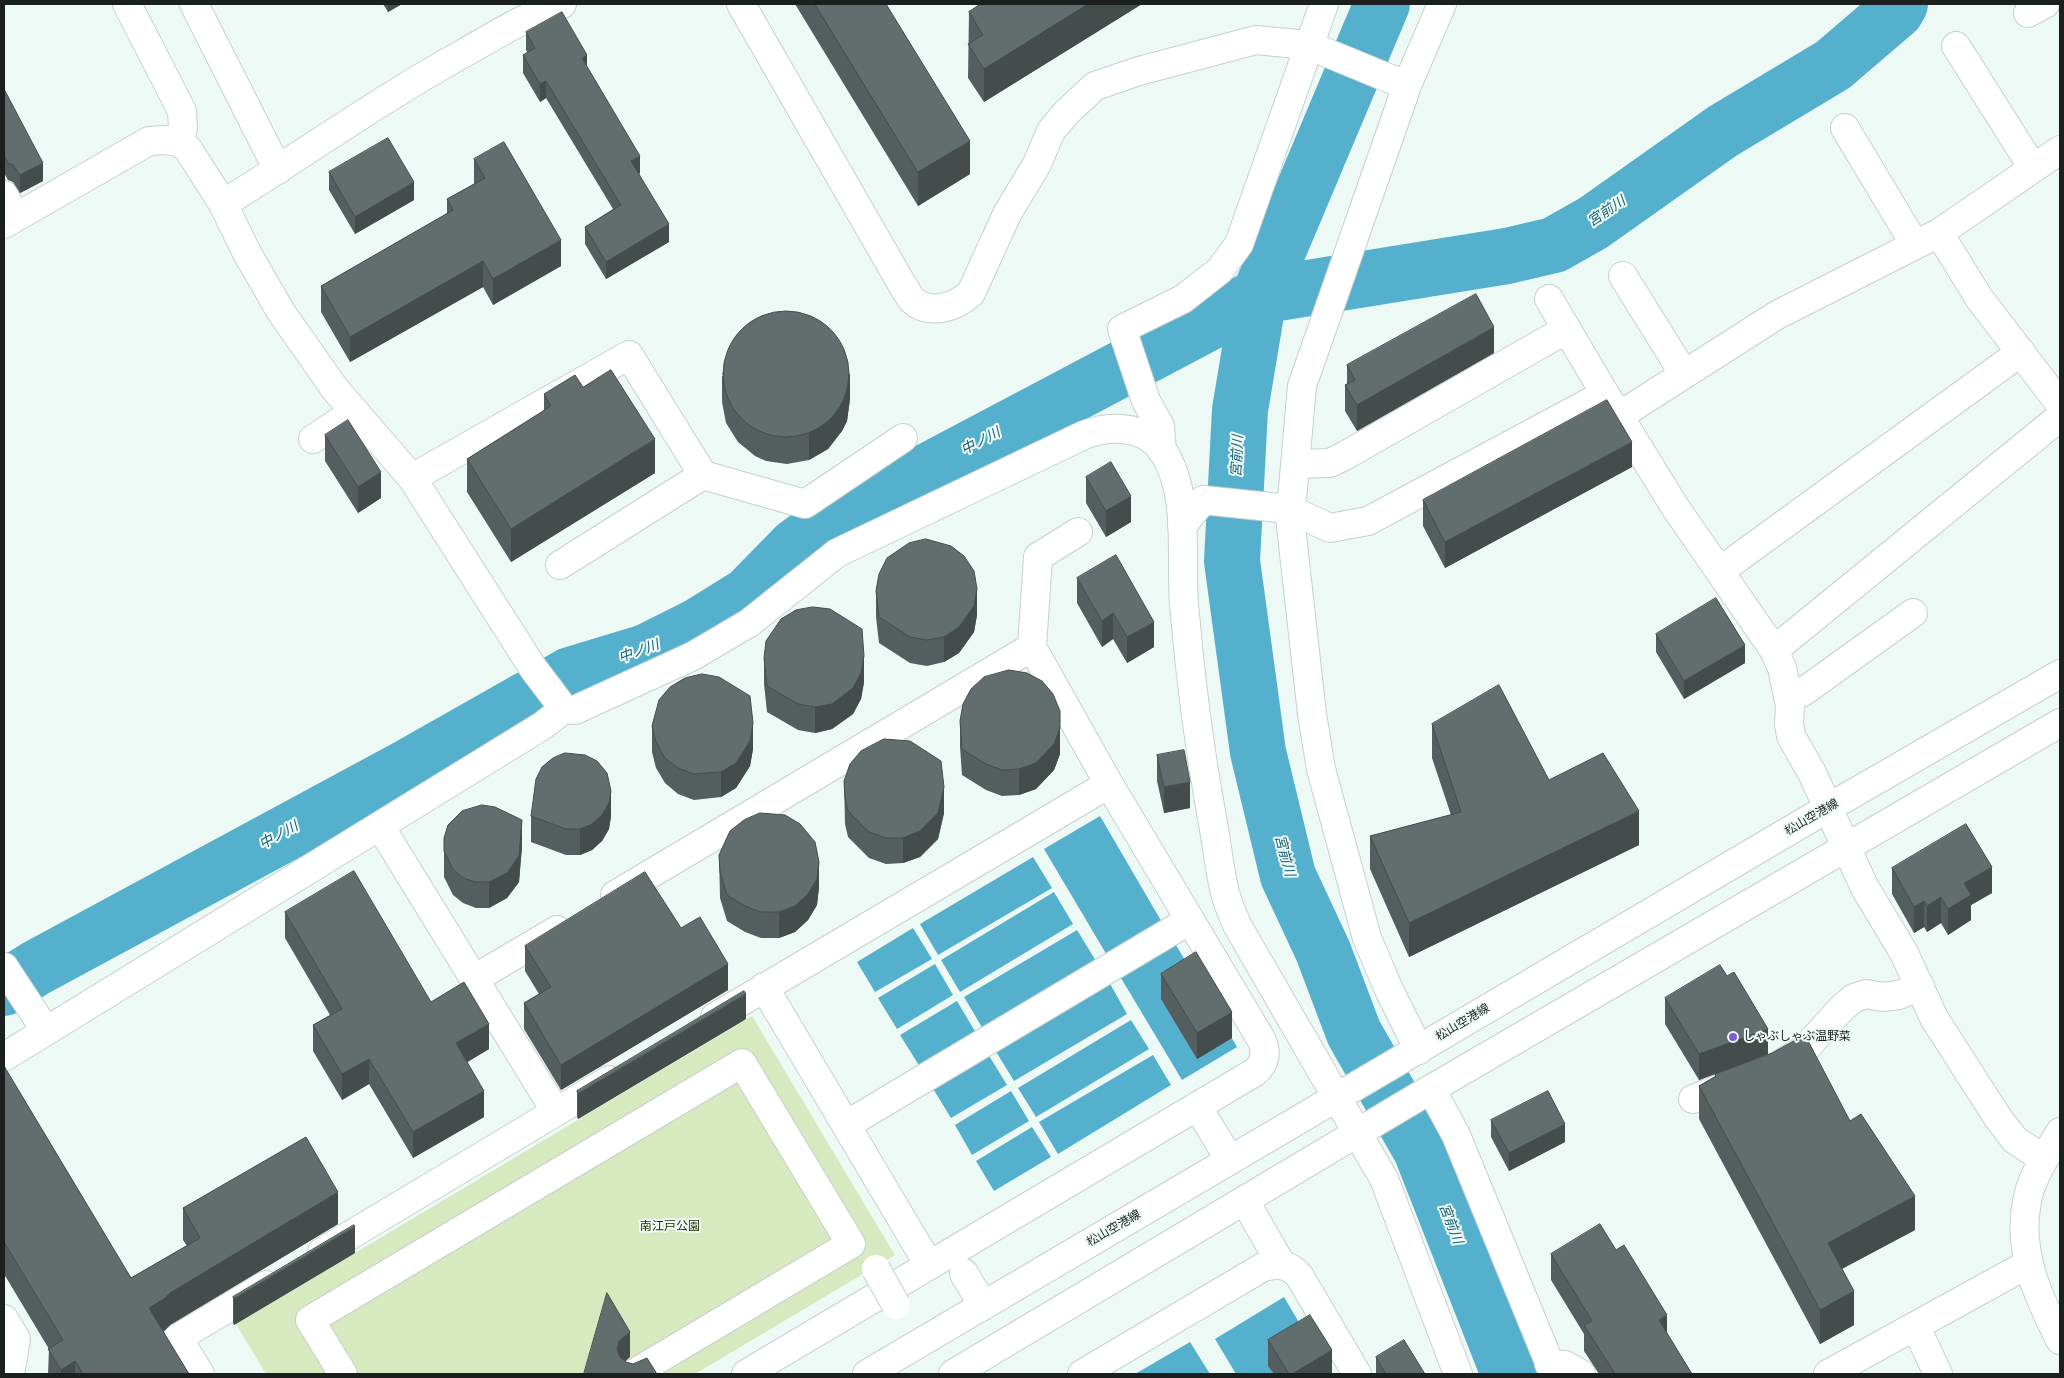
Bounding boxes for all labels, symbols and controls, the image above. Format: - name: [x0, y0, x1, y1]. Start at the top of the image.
- water label: 宮前川: [1585, 193, 1629, 231]
- water label: 中ノ川: [959, 425, 1003, 459]
- water label: 宮前川: [1229, 435, 1247, 477]
- water label: 中ノ川: [616, 637, 662, 667]
- street label: 松山空港線: [1782, 797, 1842, 839]
- water label: 中ノ川: [257, 818, 301, 854]
- water label: 宮前川: [1270, 834, 1298, 878]
- street label: 松山空港線: [1434, 1001, 1492, 1045]
- place label: しゃぶしゃぶ温野菜: [1743, 1030, 1851, 1044]
- marker: しゃぶしゃぶ温野菜: [1727, 1031, 1739, 1043]
- water label: 宮前川: [1435, 1201, 1465, 1247]
- street label: 松山空港線: [1084, 1208, 1144, 1250]
- park label: 南江戸公園: [640, 1220, 700, 1234]

